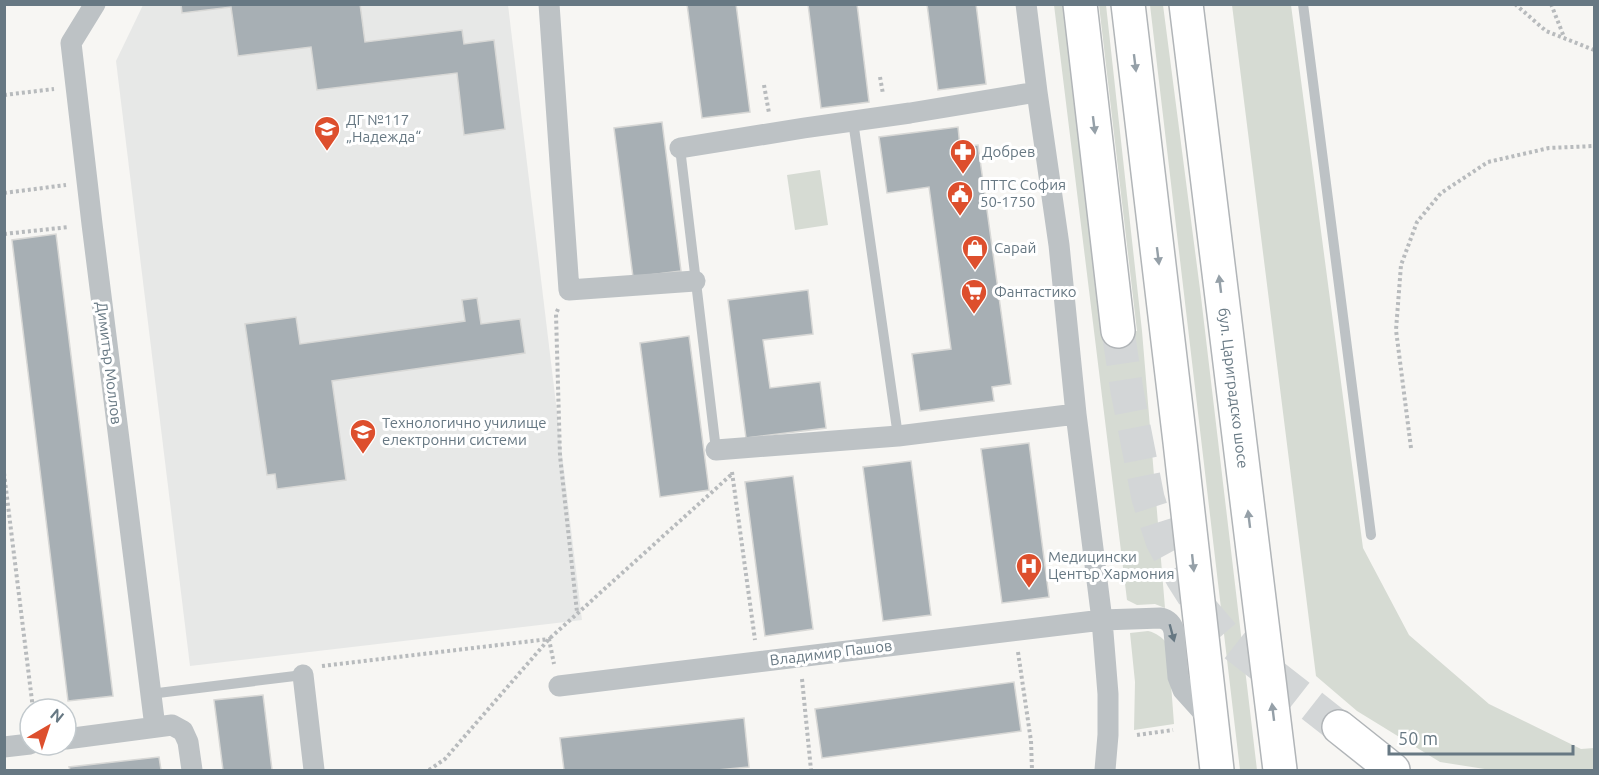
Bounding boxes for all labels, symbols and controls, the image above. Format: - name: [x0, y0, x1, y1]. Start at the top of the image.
- one-way arrow: [1130, 53, 1140, 72]
- place label: ДГ №117 „Надежда“: [346, 111, 421, 145]
- school or university icon: ДГ №117 „Надежда“: [312, 114, 342, 152]
- one-way arrow: [1089, 116, 1099, 135]
- pharmacy icon: Добрев: [948, 137, 978, 175]
- place label: Добрев: [982, 143, 1035, 160]
- place label: ПТТС София 50-1750: [980, 176, 1066, 210]
- public building icon: ПТТС София 50-1750: [945, 179, 975, 217]
- shop icon: Сарай: [960, 233, 990, 271]
- place label: Сарай: [994, 239, 1036, 256]
- one-way arrow: [1153, 247, 1163, 266]
- one-way arrow: [1215, 274, 1224, 293]
- supermarket icon: Фантастико: [959, 277, 989, 315]
- place label: Фантастико: [994, 283, 1077, 300]
- street label: Димитър Моллов: [94, 301, 125, 425]
- street label: бул. Цариградско шосе: [1215, 307, 1252, 469]
- place label: Технологично училище електронни системи: [382, 414, 547, 448]
- school or university icon: Технологично училище електронни системи: [348, 417, 378, 455]
- one-way arrow: [1244, 509, 1254, 528]
- place label: Медицински Център Хармония: [1048, 548, 1175, 582]
- hospital icon: Медицински Център Хармония: [1014, 551, 1044, 589]
- one-way arrow: [1189, 553, 1198, 572]
- one-way arrow: [1168, 623, 1178, 642]
- street label: Владимир Пашов: [769, 637, 893, 668]
- north arrow: [18, 697, 78, 757]
- one-way arrow: [1268, 703, 1278, 722]
- text: N: [47, 705, 68, 726]
- scale bar: [1389, 718, 1574, 756]
- text: 50 m: [1398, 728, 1438, 748]

